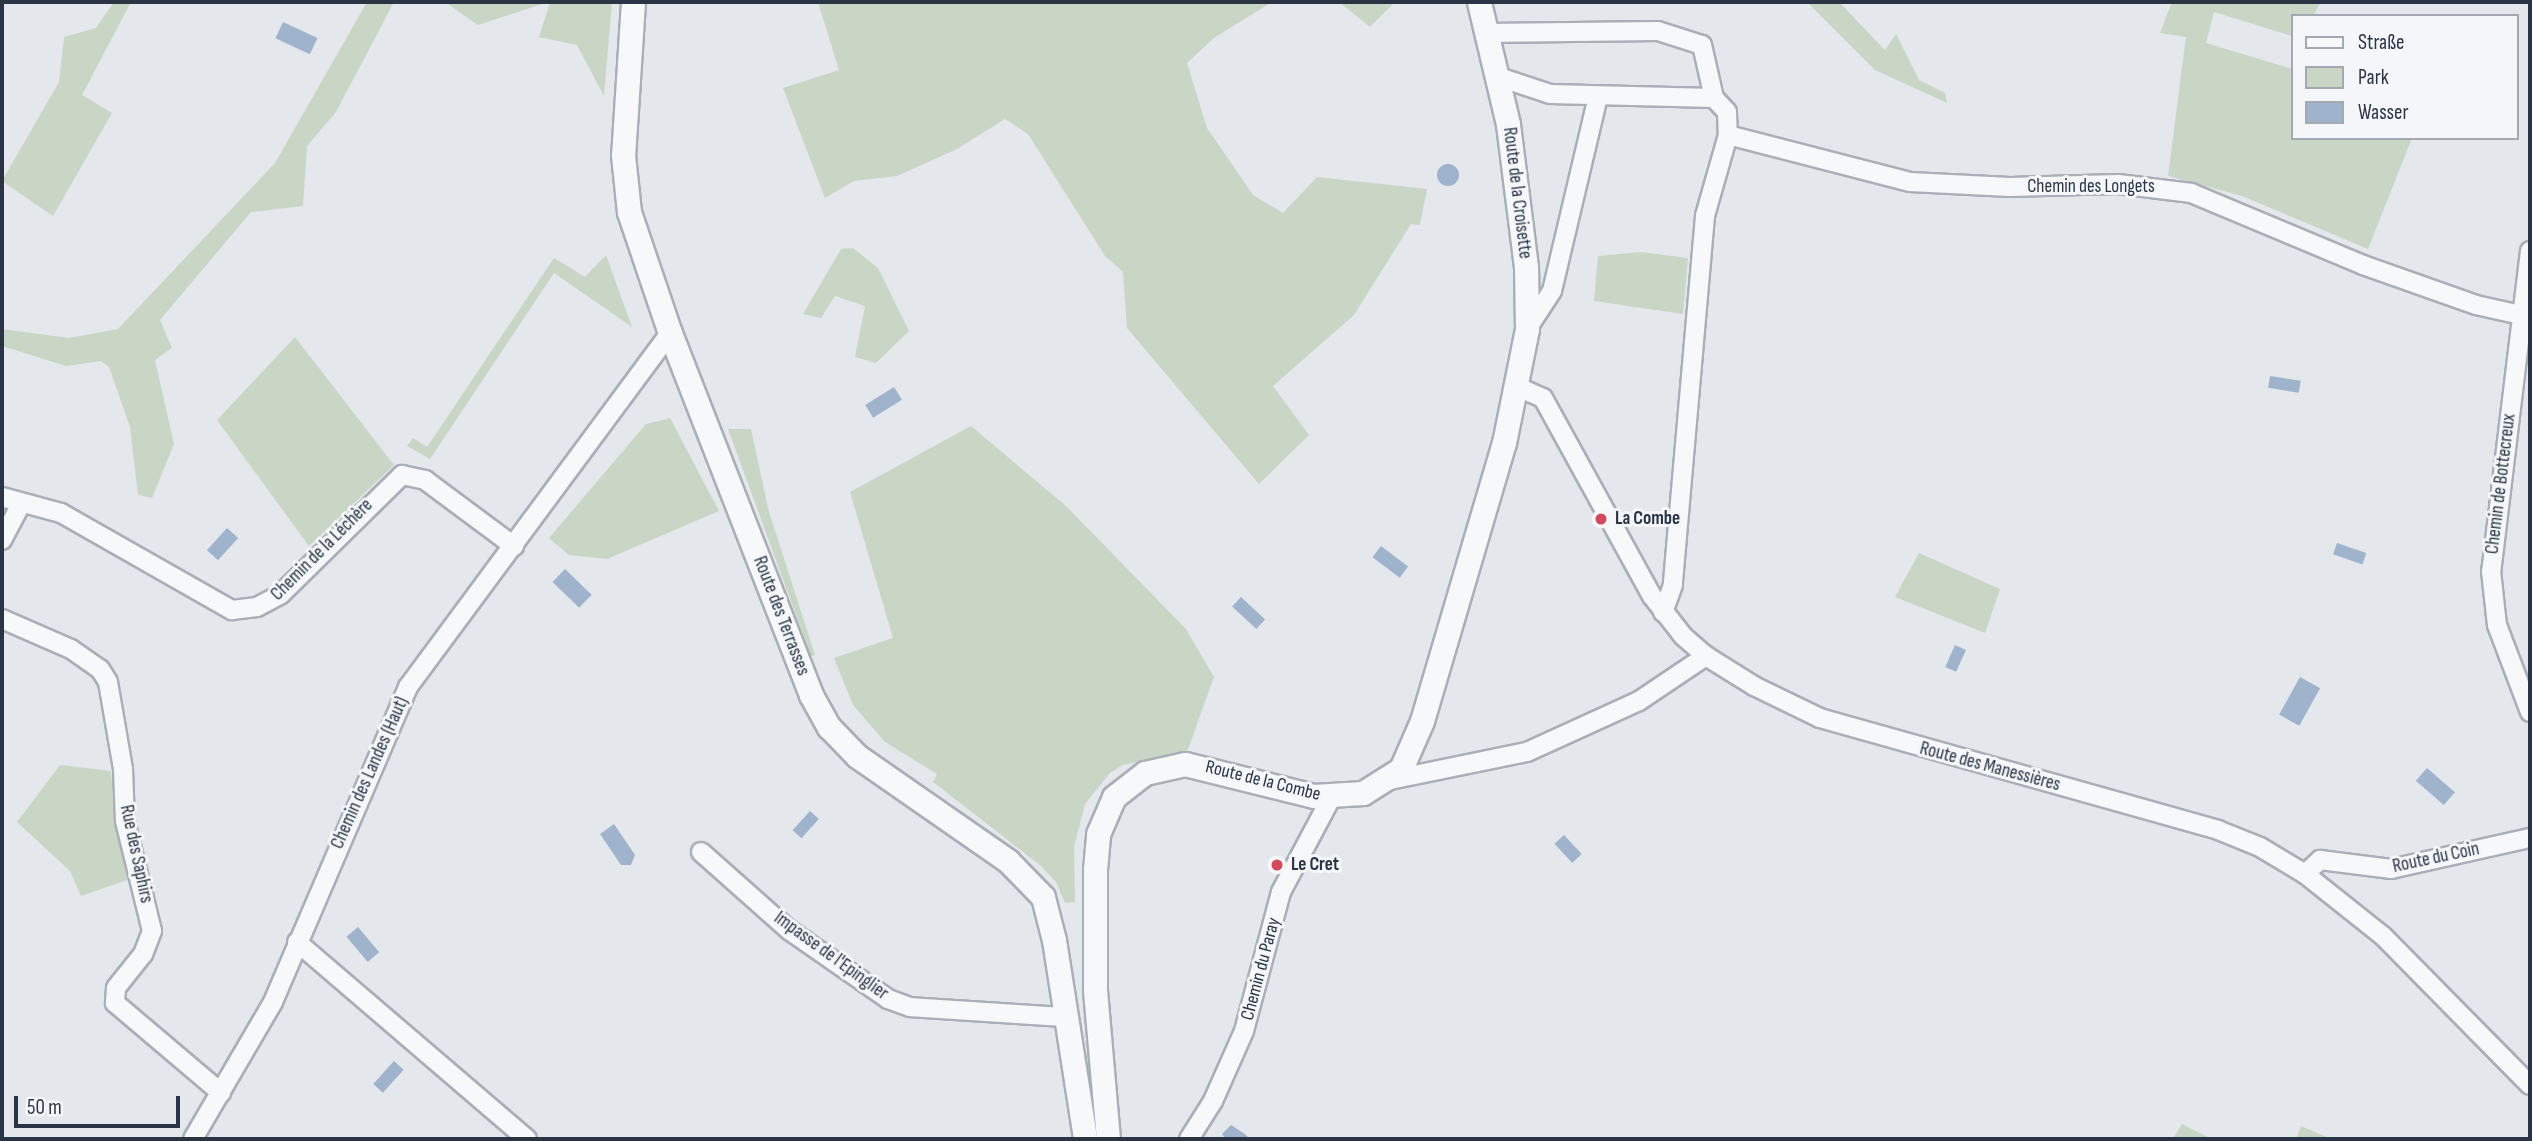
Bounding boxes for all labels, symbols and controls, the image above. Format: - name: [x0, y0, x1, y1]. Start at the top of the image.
- legend: [2290, 14, 2518, 140]
- text: Straße: [2358, 30, 2404, 55]
- text: Park: [2358, 65, 2389, 90]
- text: Wasser: [2358, 100, 2409, 125]
- street label: Route de la Croisette: [1498, 126, 1536, 260]
- street label: Chemin des Longets: [2027, 176, 2155, 198]
- street label: Chemin de Bottecreux: [2481, 413, 2521, 555]
- street label: Chemin de la Léchère: [266, 494, 378, 606]
- place label: La Combe: [1615, 508, 1680, 530]
- marker: La Combe: [1593, 511, 1609, 527]
- street label: Route des Terrasses: [748, 553, 814, 679]
- street label: Chemin des Landes (Haut): [326, 693, 414, 853]
- street label: Route des Manessières: [1917, 737, 2063, 797]
- street label: Route de la Combe: [1203, 756, 1323, 806]
- street label: Rue des Saphirs: [114, 803, 158, 905]
- street label: Route du Coin: [2391, 838, 2481, 878]
- place label: Le Cret: [1291, 854, 1339, 876]
- marker: Le Cret: [1269, 857, 1285, 873]
- street label: Impasse de l'Epinglier: [769, 907, 893, 1005]
- street label: Chemin du Paray: [1236, 915, 1286, 1023]
- scale bar: [18, 1082, 184, 1126]
- text: 50 m: [27, 1095, 62, 1120]

